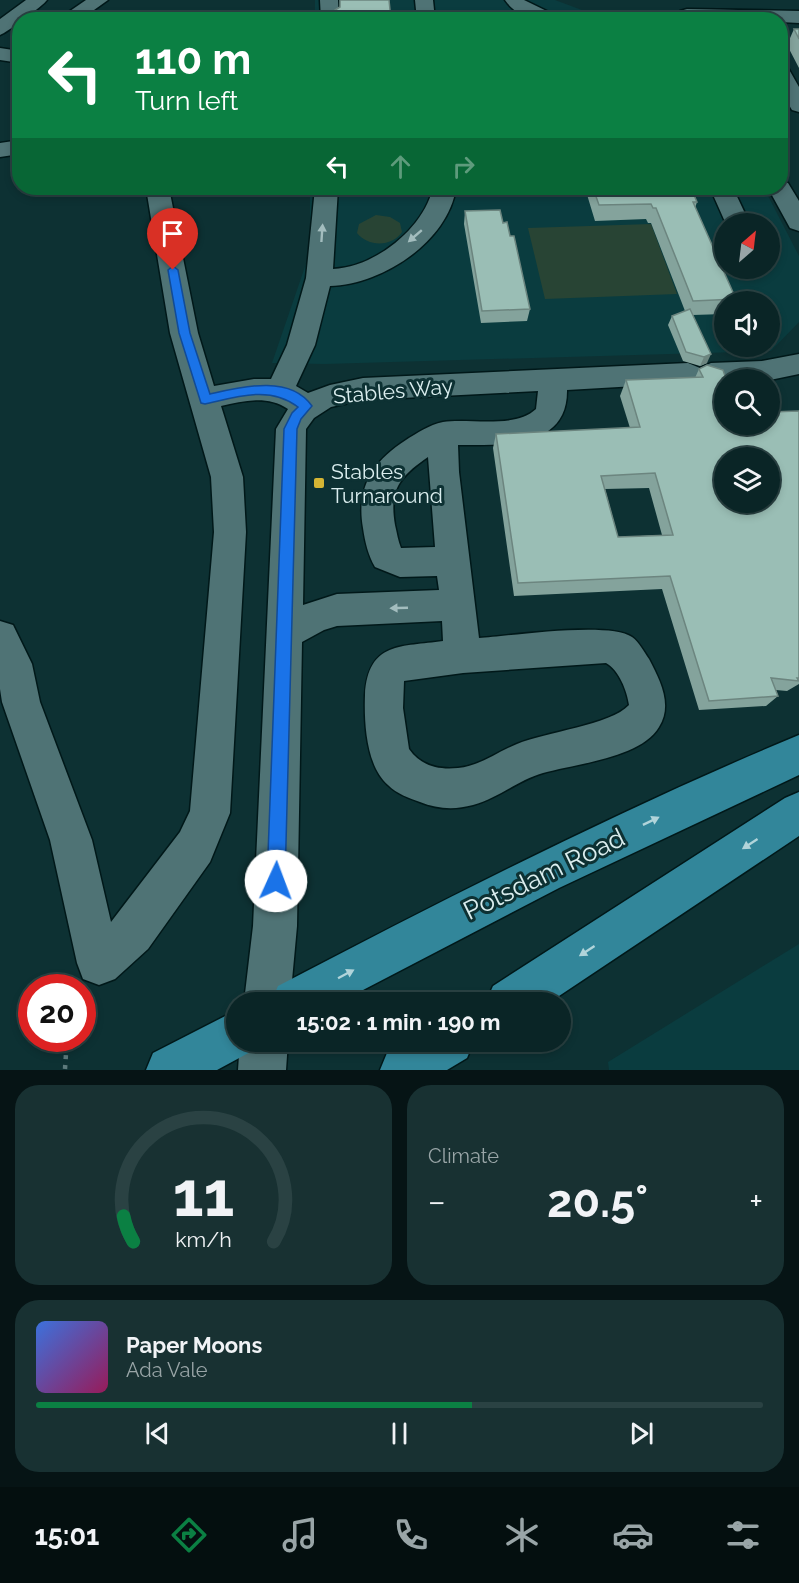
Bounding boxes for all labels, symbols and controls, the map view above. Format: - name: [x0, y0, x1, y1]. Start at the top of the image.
- text: 110 m: [135, 35, 251, 84]
- icon: left: [36, 36, 114, 114]
- text: Turn left: [135, 85, 238, 116]
- icon: left: [321, 150, 354, 183]
- icon: ahead: [384, 150, 417, 183]
- icon: right: [447, 150, 480, 183]
- pin: [147, 208, 198, 270]
- north arrow: [714, 213, 780, 279]
- map controls: [714, 213, 780, 513]
- icon: arrive: [156, 217, 189, 250]
- one-way arrow: [318, 223, 327, 242]
- one-way arrow: [408, 229, 423, 242]
- button: sound: [714, 291, 780, 357]
- button: search: [714, 369, 780, 435]
- street label: Stables Way: [332, 373, 454, 409]
- button: layers: [714, 447, 780, 513]
- place label: Stables Turnaround: [331, 459, 443, 508]
- marker: Stables Turnaround: [312, 476, 326, 490]
- one-way arrow: [389, 603, 408, 612]
- one-way arrow: [642, 816, 660, 826]
- street label: Potsdam Road: [458, 822, 630, 926]
- one-way arrow: [742, 838, 758, 849]
- position arrow: [244, 849, 308, 913]
- one-way arrow: [579, 945, 595, 956]
- one-way arrow: [337, 969, 354, 979]
- speed limit sign: 20: [18, 974, 96, 1052]
- text: 15:02 · 1 min · 190 m: [296, 1009, 501, 1035]
- text: Climate: [428, 1144, 499, 1168]
- text: 11: [173, 1157, 234, 1231]
- text: 20.5°: [547, 1175, 648, 1228]
- text: −: [428, 1182, 446, 1221]
- text: +: [749, 1182, 763, 1221]
- text: km/h: [175, 1227, 232, 1252]
- text: Paper Moons: [126, 1332, 262, 1358]
- text: Ada Vale: [126, 1358, 208, 1382]
- icon: previous: [141, 1417, 174, 1450]
- icon: pause: [383, 1417, 416, 1450]
- icon: next: [625, 1417, 658, 1450]
- icon: directions: [168, 1514, 210, 1556]
- icon: music: [279, 1514, 321, 1556]
- icon: phone: [390, 1514, 432, 1556]
- icon: climate: [501, 1514, 543, 1556]
- icon: car: [612, 1514, 654, 1556]
- icon: filters: [722, 1514, 764, 1556]
- text: 15:01: [34, 1520, 99, 1551]

